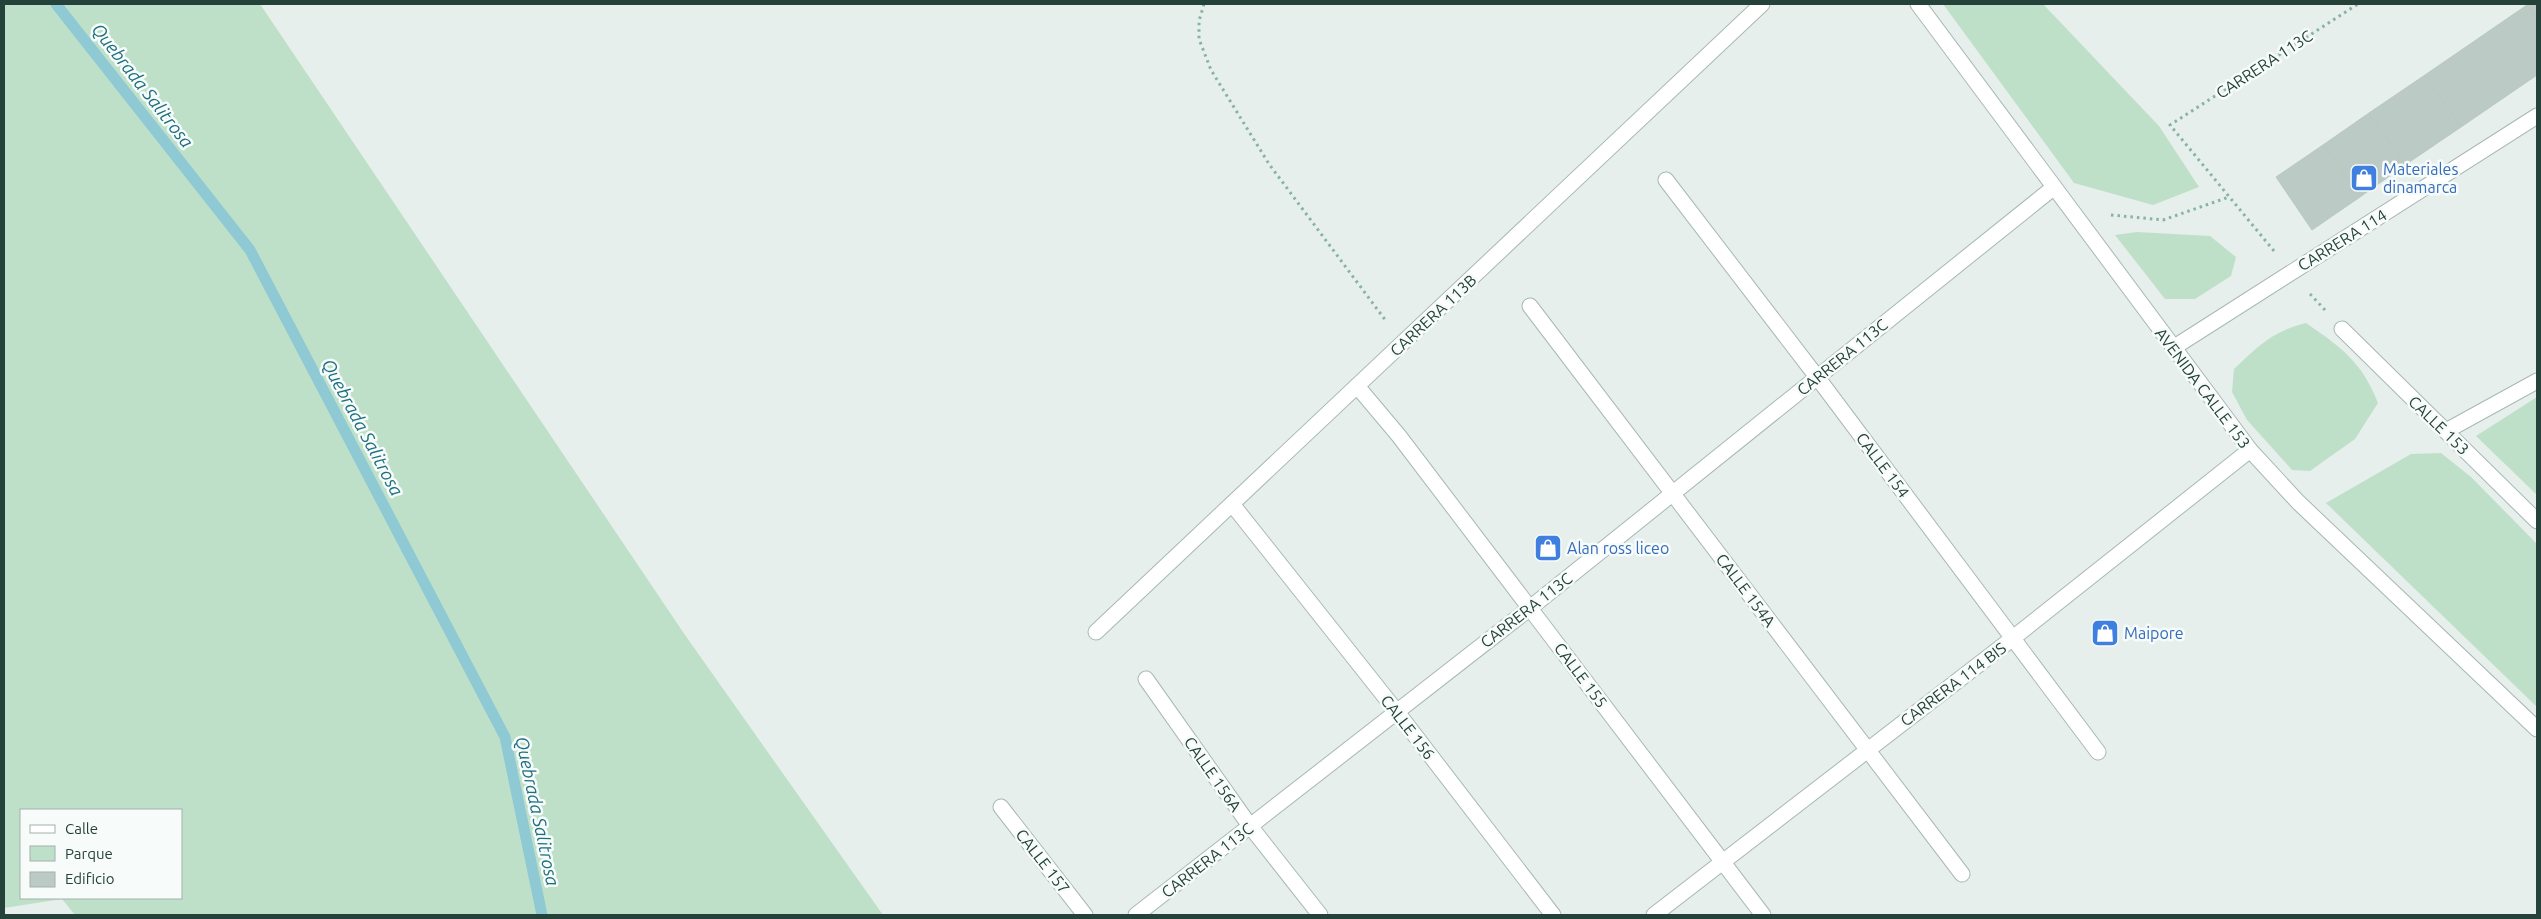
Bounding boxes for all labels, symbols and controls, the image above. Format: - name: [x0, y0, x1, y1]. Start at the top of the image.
- water label: Quebrada Salitrosa: [88, 19, 198, 152]
- street label: CARRERA 113C: [2213, 26, 2316, 102]
- place label: Materiales dinamarca: [2383, 160, 2458, 196]
- shop icon: Materiales dinamarca: [2349, 163, 2379, 193]
- street label: CARRERA 114: [2294, 206, 2390, 274]
- street label: CARRERA 113B: [1386, 270, 1480, 360]
- street label: CARRERA 113C: [1793, 315, 1891, 399]
- street label: AVENIDA CALLE 153: [2152, 324, 2254, 452]
- water label: Quebrada Salitrosa: [318, 355, 408, 500]
- street label: CALLE 153: [2405, 392, 2473, 458]
- street label: CALLE 154: [1853, 429, 1913, 501]
- shop icon: Alan ross liceo: [1533, 533, 1563, 563]
- place label: Alan ross liceo: [1567, 539, 1669, 557]
- street label: CALLE 154A: [1713, 550, 1780, 631]
- street label: CARRERA 113C: [1477, 569, 1575, 651]
- shop icon: Maipore: [2090, 618, 2120, 648]
- place label: Maipore: [2124, 624, 2184, 642]
- street label: CARRERA 114 BIS: [1897, 638, 2009, 730]
- street label: CALLE 155: [1551, 639, 1611, 711]
- street label: CALLE 156: [1377, 691, 1439, 763]
- street label: CALLE 156A: [1181, 733, 1246, 815]
- water label: Quebrada Salitrosa: [511, 735, 564, 888]
- legend: [20, 809, 182, 899]
- street label: CARRERA 113C: [1158, 819, 1256, 901]
- text: Calle: [65, 820, 98, 837]
- street label: CALLE 157: [1012, 825, 1074, 897]
- text: Parque: [65, 845, 113, 862]
- text: Edificio: [65, 870, 114, 887]

